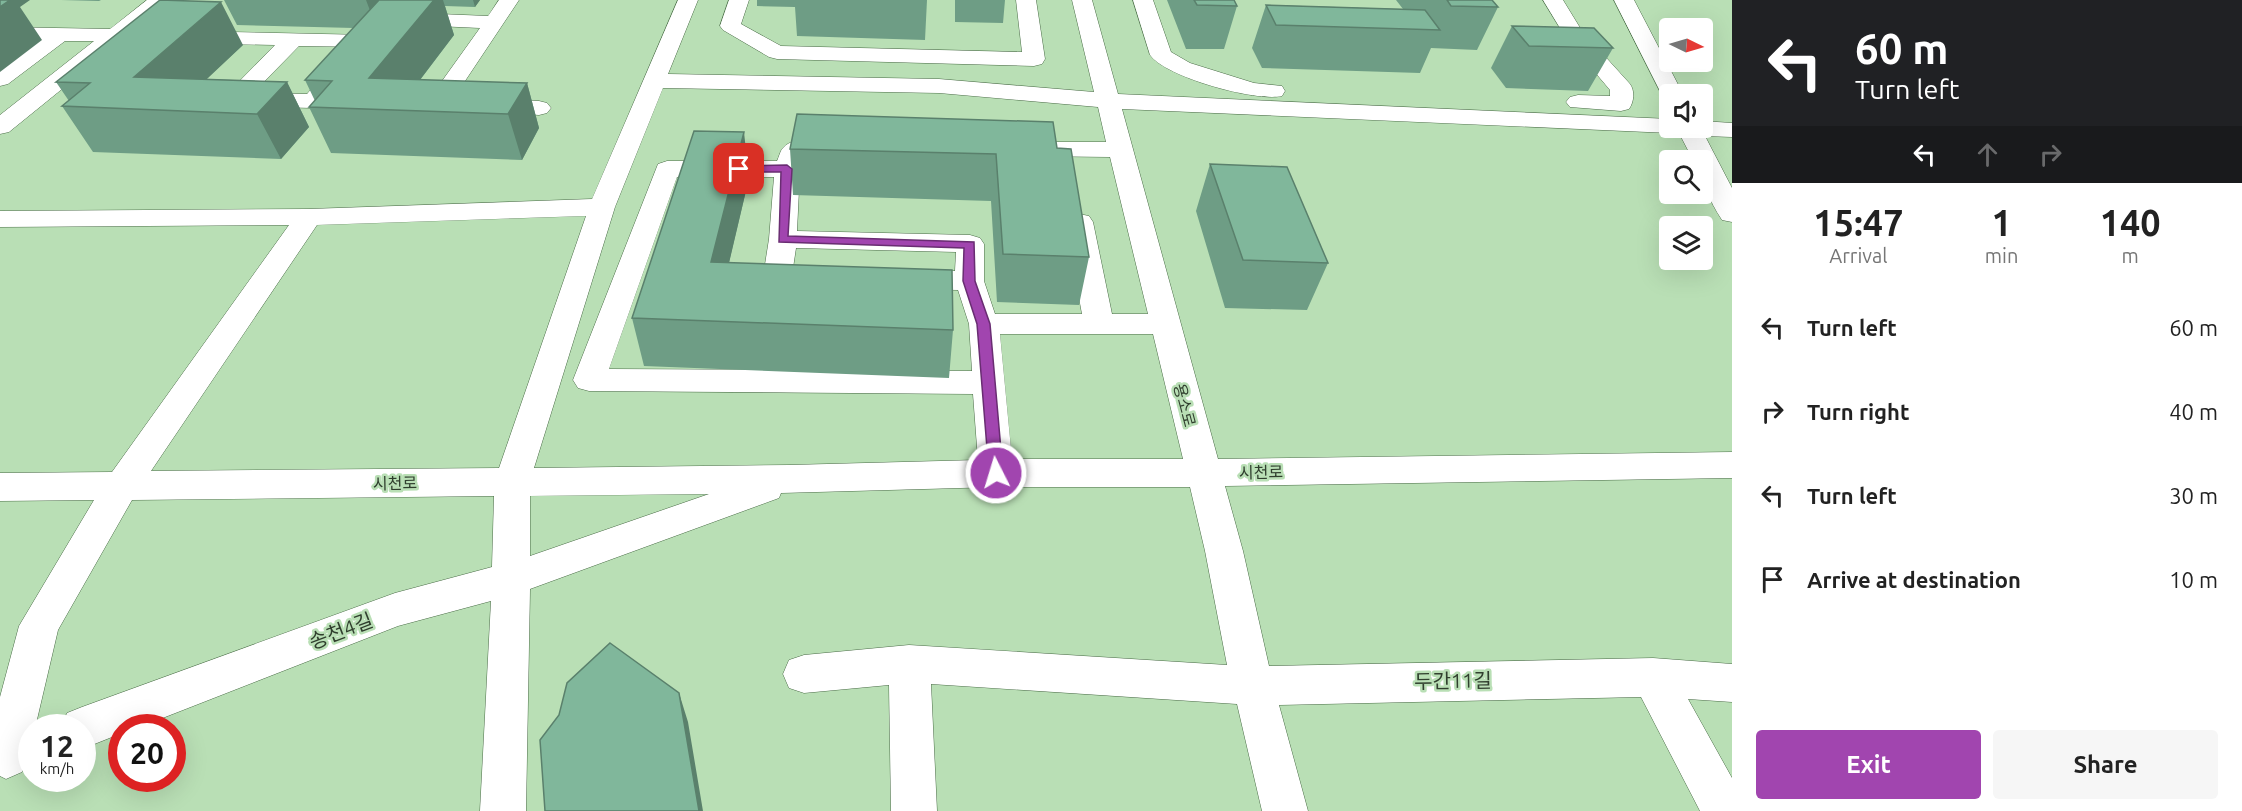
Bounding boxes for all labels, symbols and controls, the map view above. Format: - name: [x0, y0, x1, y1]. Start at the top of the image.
- north arrow: [1659, 18, 1713, 72]
- map controls: [1659, 18, 1713, 270]
- icon: left: [1756, 24, 1834, 102]
- text: 60 m: [1855, 25, 1949, 72]
- text: Turn left: [1855, 74, 1959, 104]
- button: sound: [1659, 84, 1713, 138]
- icon: left: [1908, 138, 1941, 171]
- icon: ahead: [1971, 138, 2004, 171]
- icon: right: [2034, 138, 2067, 171]
- pin: [713, 143, 764, 194]
- button: search: [1659, 150, 1713, 204]
- icon: arrive: [722, 152, 755, 185]
- text: 15:47: [1813, 202, 1903, 243]
- text: 1: [1991, 202, 2012, 243]
- text: 140: [2100, 202, 2161, 243]
- button: layers: [1659, 216, 1713, 270]
- text: Arrival: [1829, 244, 1888, 267]
- text: min: [1985, 244, 2018, 267]
- text: m: [2122, 244, 2139, 267]
- icon: left: [1756, 311, 1789, 344]
- text: Turn left: [1807, 315, 1897, 340]
- text: 60 m: [2169, 315, 2218, 340]
- street label: 용소로: [1171, 381, 1199, 429]
- icon: right: [1756, 395, 1789, 428]
- text: Turn right: [1807, 399, 1909, 424]
- text: 40 m: [2169, 399, 2218, 424]
- position arrow: [964, 441, 1028, 505]
- street label: 시천로: [1239, 463, 1284, 481]
- street label: 시천로: [373, 474, 418, 492]
- icon: left: [1756, 479, 1789, 512]
- text: Turn left: [1807, 483, 1897, 508]
- text: 30 m: [2169, 483, 2218, 508]
- icon: arrive: [1756, 563, 1789, 596]
- text: Arrive at destination: [1807, 567, 2021, 592]
- text: 10 m: [2169, 567, 2218, 592]
- street label: 송천4길: [306, 608, 376, 653]
- street label: 두간11길: [1414, 668, 1492, 693]
- speed limit sign: 20: [108, 714, 186, 792]
- text: 12: [40, 729, 74, 763]
- button: Exit: [1756, 730, 1981, 799]
- button: Share: [1993, 730, 2218, 799]
- text: km/h: [40, 760, 74, 777]

